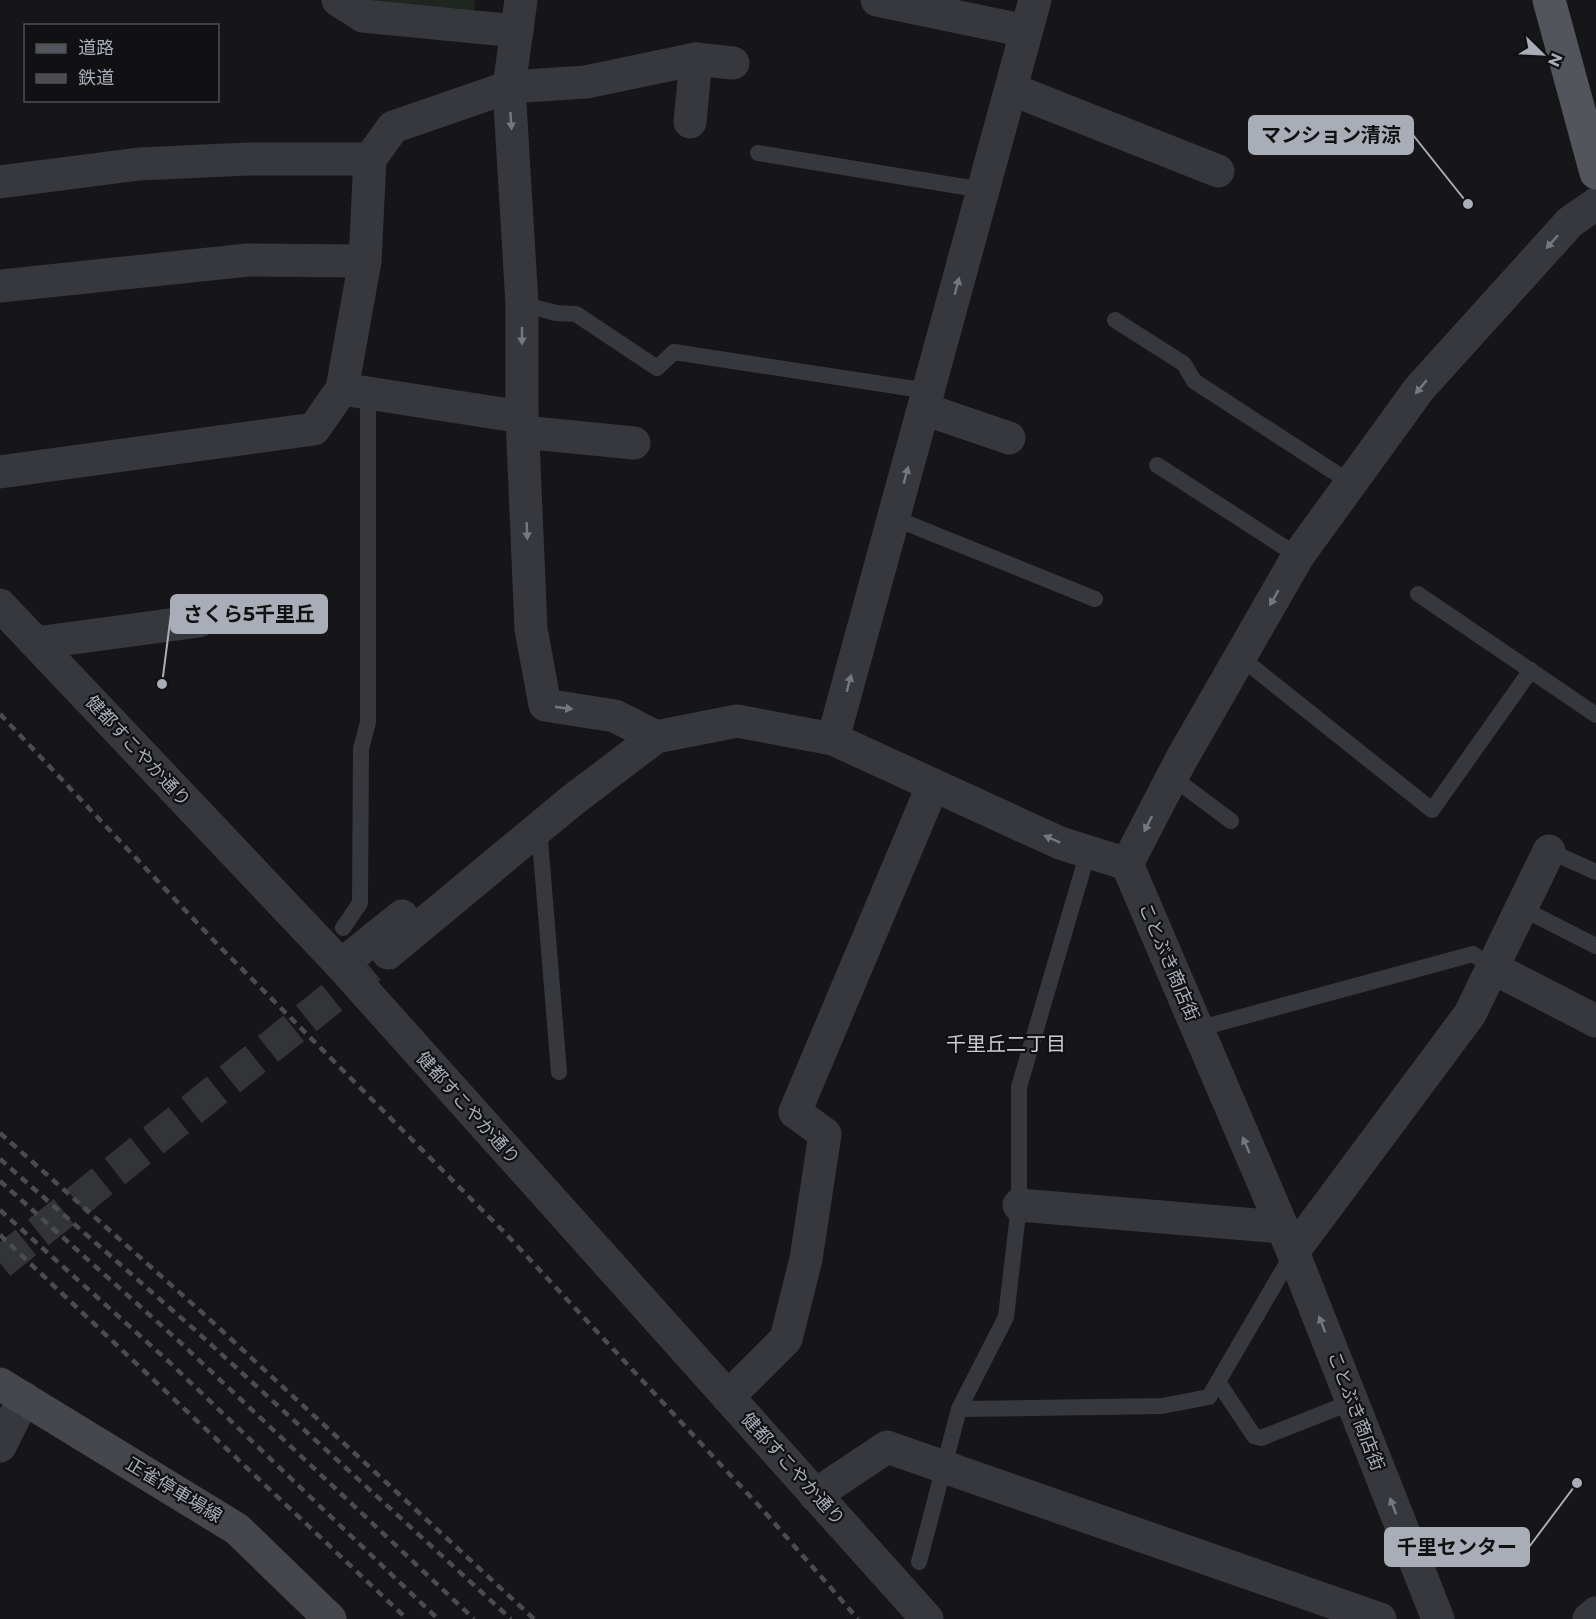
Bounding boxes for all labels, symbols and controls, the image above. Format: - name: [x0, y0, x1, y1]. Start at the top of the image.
- legend: [24, 24, 219, 102]
- north arrow: [1512, 24, 1572, 84]
- text: 道路: [78, 37, 114, 59]
- text: N: [1544, 50, 1567, 70]
- text: 鉄道: [78, 67, 114, 89]
- one-way arrow: [506, 111, 516, 130]
- callout: マンション清涼: [1249, 116, 1413, 154]
- text: マンション清涼: [1261, 123, 1401, 147]
- one-way arrow: [1546, 234, 1559, 249]
- one-way arrow: [953, 277, 962, 295]
- one-way arrow: [517, 327, 527, 346]
- one-way arrow: [1415, 379, 1428, 394]
- one-way arrow: [902, 465, 911, 483]
- one-way arrow: [522, 522, 531, 541]
- one-way arrow: [1268, 590, 1279, 606]
- callout: さくら5千里丘: [171, 595, 327, 633]
- text: さくら5千里丘: [183, 602, 315, 626]
- one-way arrow: [845, 674, 854, 692]
- street label: 健都すこやか通り: [81, 691, 195, 811]
- one-way arrow: [555, 704, 574, 713]
- one-way arrow: [1143, 815, 1153, 832]
- one-way arrow: [1043, 834, 1061, 844]
- street label: ことぶき商店街: [1134, 900, 1204, 1024]
- district label: 千里丘二丁目: [946, 1032, 1066, 1056]
- street label: 健都すこやか通り: [412, 1047, 524, 1169]
- one-way arrow: [1241, 1135, 1251, 1153]
- one-way arrow: [1317, 1315, 1327, 1333]
- street label: ことぶき商店街: [1323, 1348, 1389, 1474]
- street label: 健都すこやか通り: [737, 1408, 849, 1530]
- street label: 正雀停車場線: [122, 1453, 226, 1527]
- one-way arrow: [1388, 1497, 1397, 1515]
- callout: 千里センター: [1385, 1528, 1529, 1566]
- text: 千里センター: [1397, 1535, 1517, 1559]

